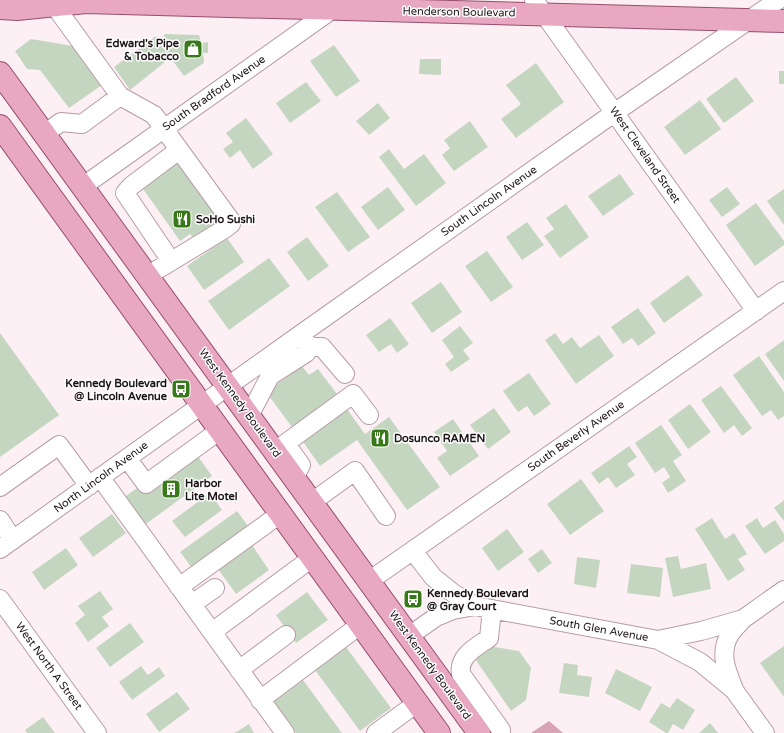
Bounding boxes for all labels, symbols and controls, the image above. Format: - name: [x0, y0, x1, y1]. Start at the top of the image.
- street label: Henderson Boulevard: [402, 5, 516, 19]
- place label: Edward's Pipe & Tobacco: [106, 37, 180, 63]
- shop icon: Edward's Pipe & Tobacco: [182, 38, 204, 60]
- street label: South Bradford Avenue: [160, 53, 268, 133]
- street label: West Cleveland Street: [607, 104, 683, 206]
- street label: South Lincoln Avenue: [439, 163, 539, 239]
- restaurant icon: SoHo Sushi: [171, 208, 193, 230]
- place label: SoHo Sushi: [196, 213, 255, 226]
- street label: West Kennedy Boulevard: [196, 346, 284, 460]
- place label: Kennedy Boulevard @ Lincoln Avenue: [65, 377, 168, 403]
- bus stop icon: Kennedy Boulevard @ Lincoln Avenue: [170, 378, 192, 400]
- street label: South Beverly Avenue: [525, 398, 627, 474]
- restaurant icon: Dosunco RAMEN: [369, 427, 391, 449]
- place label: Dosunco RAMEN: [394, 432, 485, 445]
- street label: North Lincoln Avenue: [51, 438, 151, 516]
- place label: Harbor Lite Motel: [185, 477, 238, 503]
- building icon: Harbor Lite Motel: [160, 478, 182, 500]
- place label: Kennedy Boulevard @ Gray Court: [427, 587, 529, 614]
- bus stop icon: Kennedy Boulevard @ Gray Court: [402, 588, 424, 610]
- street label: West Kennedy Boulevard: [386, 608, 474, 722]
- street label: South Glen Avenue: [549, 614, 649, 644]
- street label: West North A Street: [13, 620, 85, 712]

